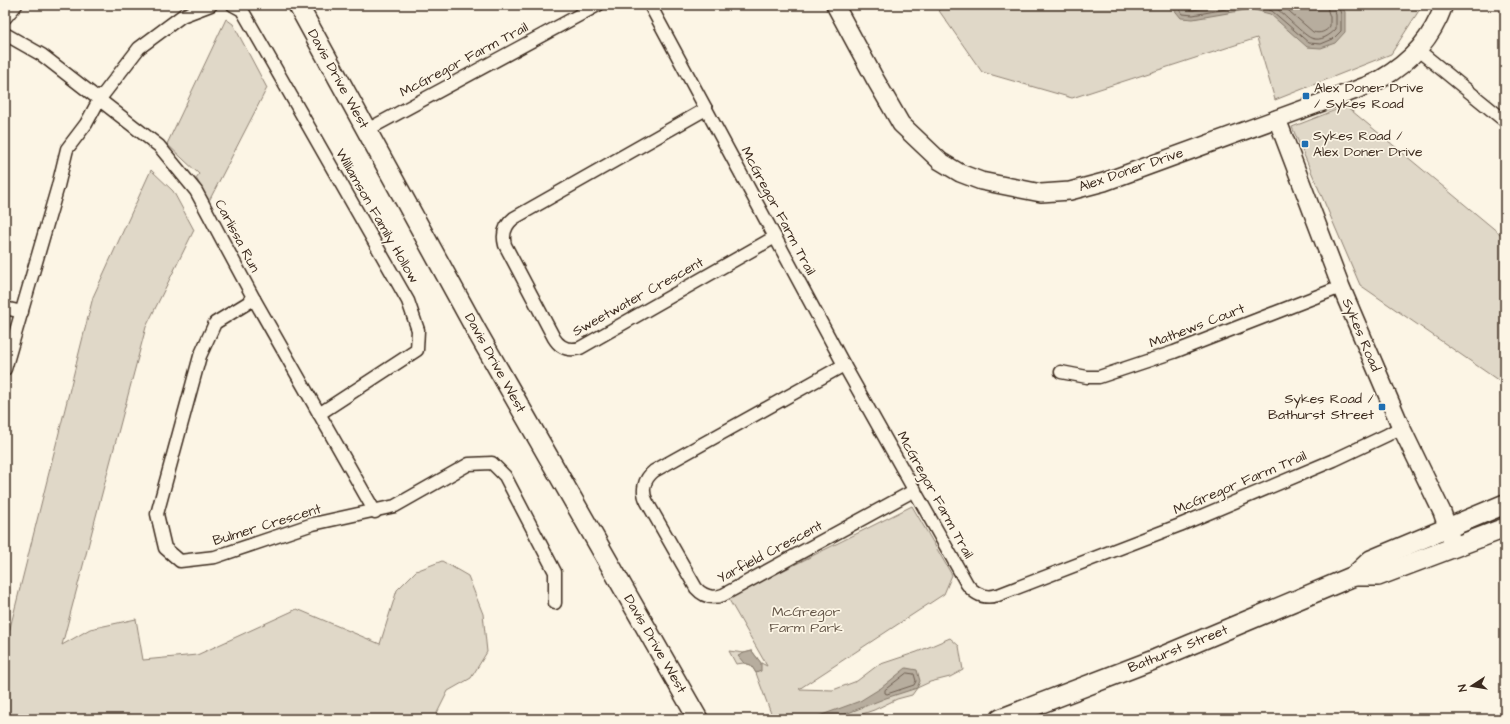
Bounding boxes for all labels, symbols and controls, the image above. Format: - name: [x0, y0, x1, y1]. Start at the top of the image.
- street label: McGregor Farm Trail: [396, 18, 532, 102]
- street label: Davis Drive West: [302, 26, 374, 133]
- place label: Alex Doner Drive / Sykes Road: [1314, 78, 1424, 114]
- marker: Alex Doner Drive / Sykes Road: [1301, 91, 1311, 101]
- place label: Sykes Road / Alex Doner Drive: [1313, 126, 1423, 162]
- marker: Sykes Road / Alex Doner Drive: [1300, 139, 1310, 149]
- street label: McGregor Farm Trail: [736, 143, 820, 279]
- street label: Alex Doner Drive: [1076, 143, 1186, 197]
- street label: Williamson Family Hollow: [330, 145, 424, 287]
- street label: Carlissa Run: [209, 196, 265, 276]
- street label: Sweetwater Crescent: [569, 252, 708, 341]
- street label: Sykes Road: [1337, 295, 1385, 375]
- street label: Mathews Court: [1146, 298, 1248, 353]
- street label: Davis Drive West: [459, 310, 531, 417]
- place label: Sykes Road / Bathurst Street: [1268, 389, 1375, 425]
- marker: Sykes Road / Bathurst Street: [1377, 402, 1387, 412]
- street label: McGregor Farm Trail: [892, 428, 978, 562]
- street label: McGregor Farm Trail: [1170, 446, 1310, 520]
- street label: Bulmer Crescent: [210, 499, 324, 551]
- street label: Yarfield Crescent: [714, 516, 826, 588]
- street label: Davis Drive West: [619, 591, 692, 697]
- park label: McGregor Farm Park: [769, 602, 843, 638]
- street label: Bathurst Street: [1125, 620, 1231, 678]
- north arrow: [1452, 666, 1492, 706]
- text: N: [1455, 683, 1471, 693]

